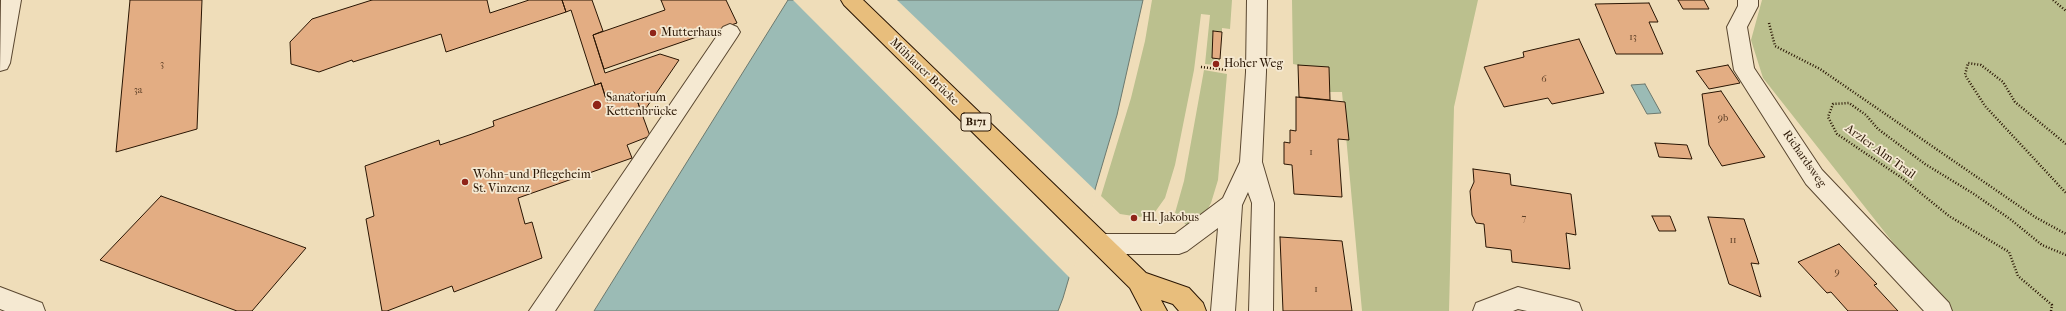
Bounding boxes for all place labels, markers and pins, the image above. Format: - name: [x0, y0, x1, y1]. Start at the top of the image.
- place label: Mutterhaus: [661, 26, 722, 40]
- marker: Mutterhaus: [648, 28, 658, 38]
- place label: Hoher Weg: [1224, 57, 1283, 71]
- marker: Hoher Weg: [1211, 59, 1221, 69]
- place label: Sanatorium Kettenbrücke: [606, 91, 677, 119]
- marker: Sanatorium Kettenbrücke: [591, 99, 603, 111]
- place label: Wohn- und Pflegeheim St. Vinzenz: [473, 168, 591, 196]
- marker: Wohn- und Pflegeheim St. Vinzenz: [460, 177, 470, 187]
- place label: Hl. Jakobus: [1142, 211, 1199, 225]
- marker: Hl. Jakobus: [1129, 213, 1139, 223]

